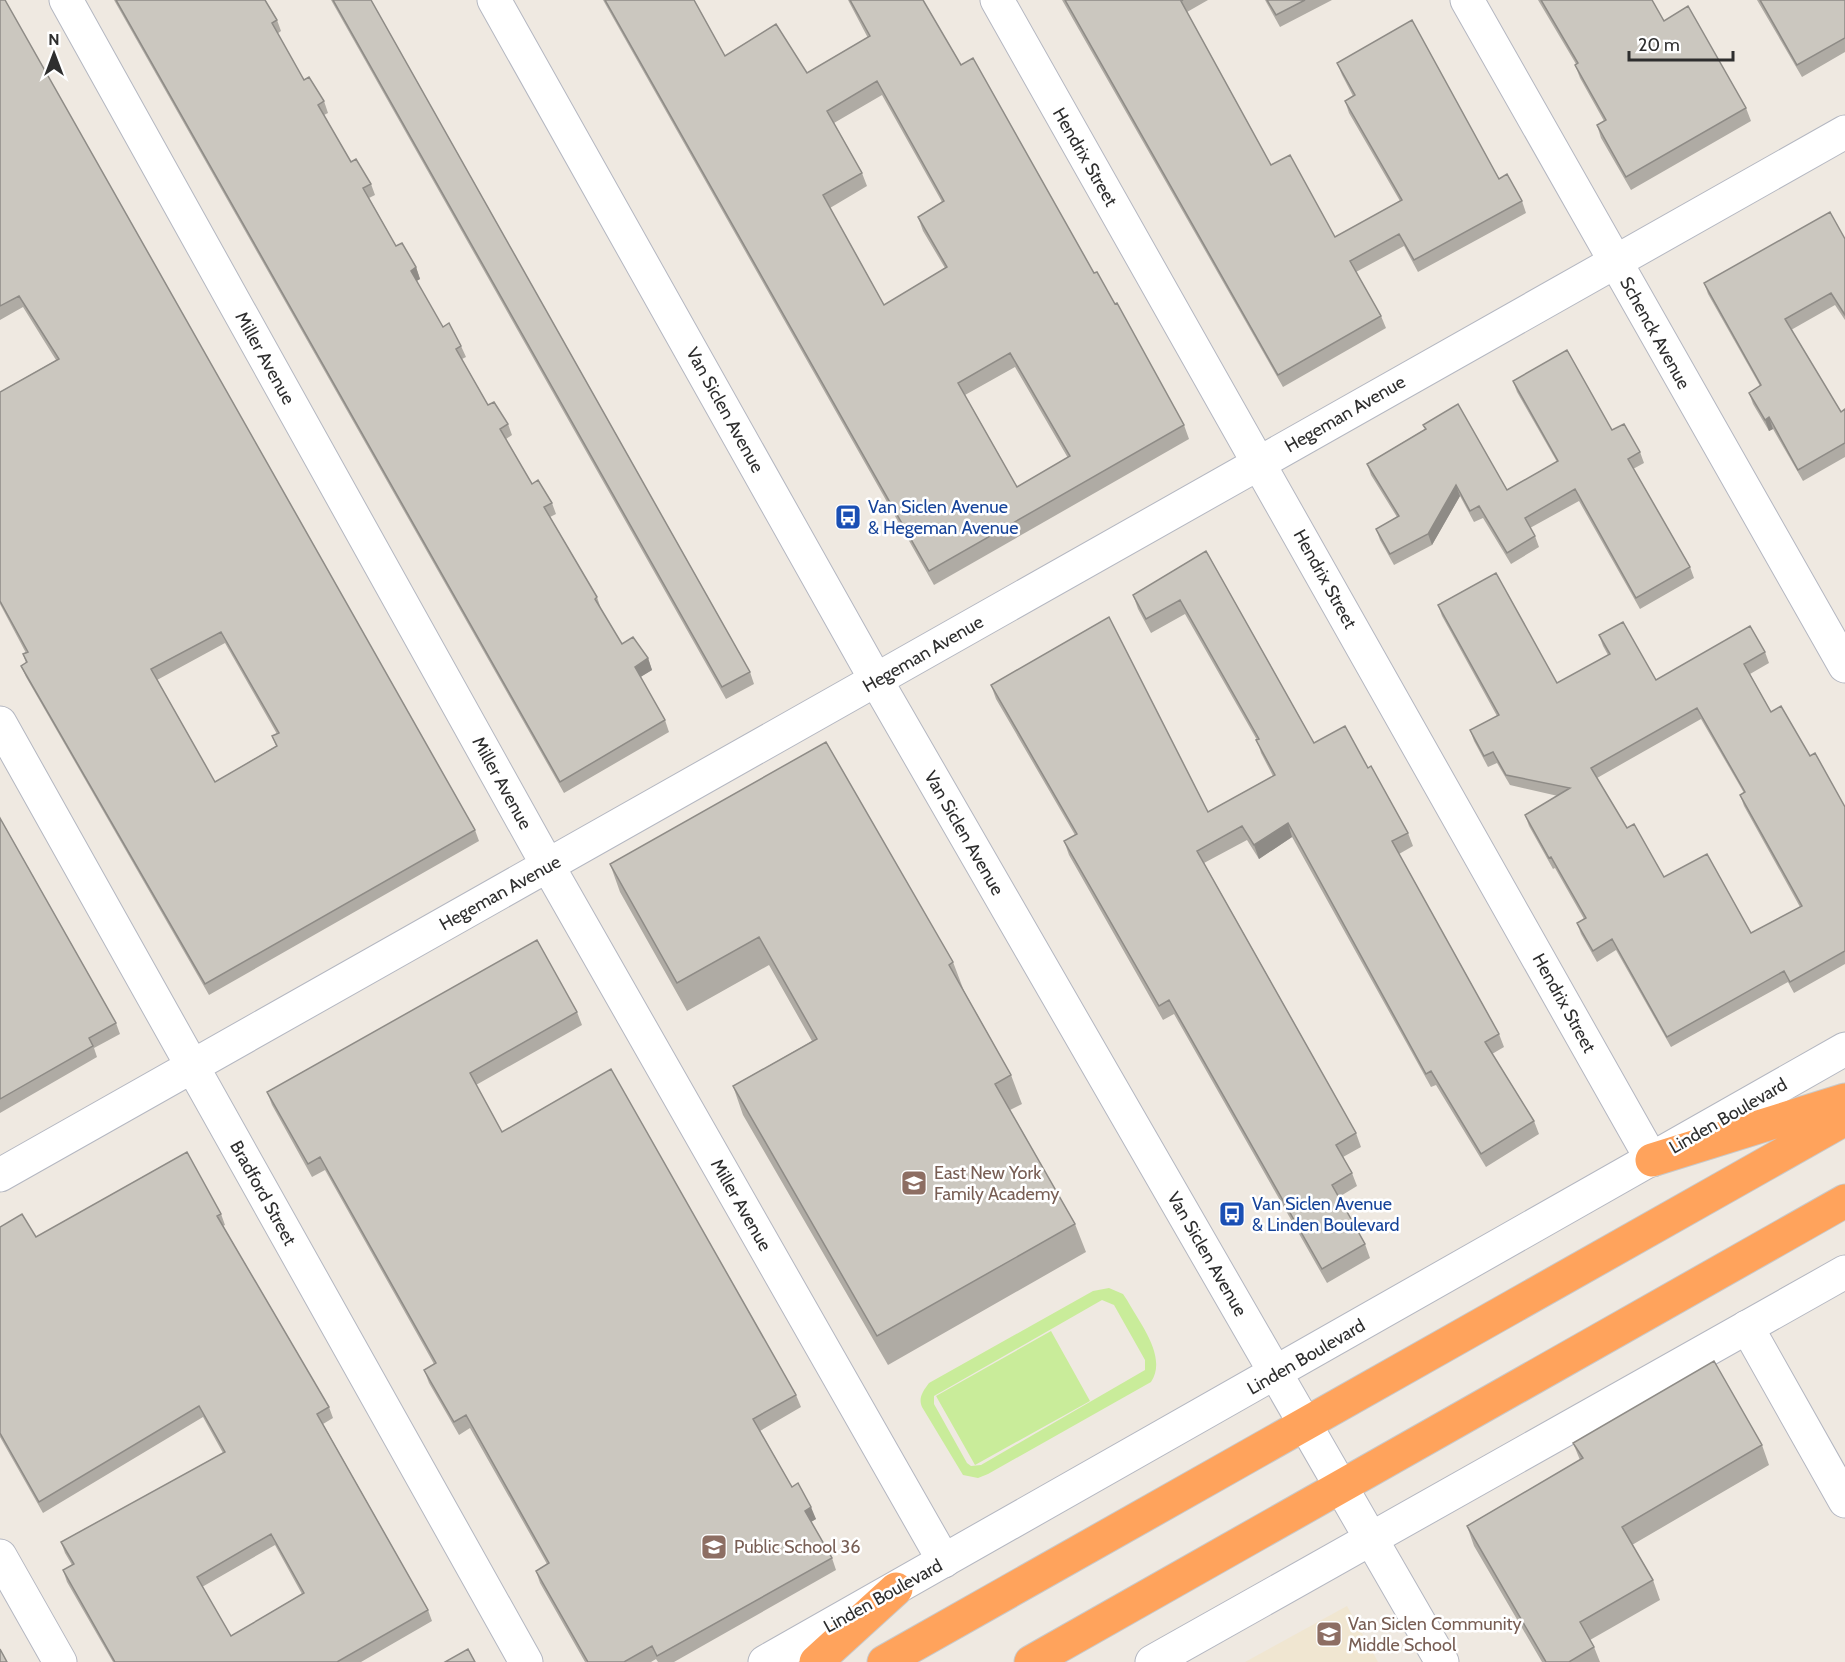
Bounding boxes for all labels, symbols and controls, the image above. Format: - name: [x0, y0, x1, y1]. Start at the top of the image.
- north arrow: [24, 24, 84, 84]
- scale bar: [1629, 24, 1732, 62]
- text: N: [48, 30, 60, 49]
- text: 20 m: [1638, 34, 1680, 56]
- street label: Hendrix Street: [1048, 104, 1122, 210]
- street label: Schenck Avenue: [1615, 273, 1695, 393]
- street label: Miller Avenue: [230, 308, 300, 408]
- street label: Van Siclen Avenue: [681, 343, 769, 477]
- street label: Hegeman Avenue: [1281, 371, 1409, 457]
- place label: Van Siclen Avenue & Hegeman Avenue: [868, 496, 1019, 539]
- bus stop icon: Van Siclen Avenue & Hegeman Avenue: [833, 502, 863, 532]
- street label: Hendrix Street: [1289, 526, 1361, 632]
- street label: Hegeman Avenue: [859, 611, 987, 697]
- street label: Miller Avenue: [467, 733, 537, 833]
- street label: Van Siclen Avenue: [919, 767, 1009, 899]
- street label: Hegeman Avenue: [435, 851, 565, 935]
- street label: Hendrix Street: [1528, 950, 1600, 1056]
- street label: Linden Boulevard: [1665, 1073, 1791, 1159]
- street label: Bradford Street: [225, 1137, 301, 1249]
- street label: Miller Avenue: [706, 1155, 776, 1255]
- place label: East New York Family Academy: [934, 1162, 1059, 1205]
- school or university icon: East New York Family Academy: [899, 1168, 929, 1198]
- street label: Van Siclen Avenue: [1162, 1188, 1252, 1320]
- place label: Van Siclen Avenue & Linden Boulevard: [1252, 1193, 1399, 1236]
- bus stop icon: Van Siclen Avenue & Linden Boulevard: [1217, 1199, 1247, 1229]
- street label: Linden Boulevard: [1243, 1314, 1369, 1400]
- school or university icon: Public School 36: [699, 1532, 729, 1562]
- place label: Public School 36: [734, 1536, 860, 1558]
- street label: Linden Boulevard: [820, 1554, 946, 1638]
- place label: Van Siclen Community Middle School: [1348, 1613, 1522, 1656]
- school or university icon: Van Siclen Community Middle School: [1314, 1619, 1344, 1649]

